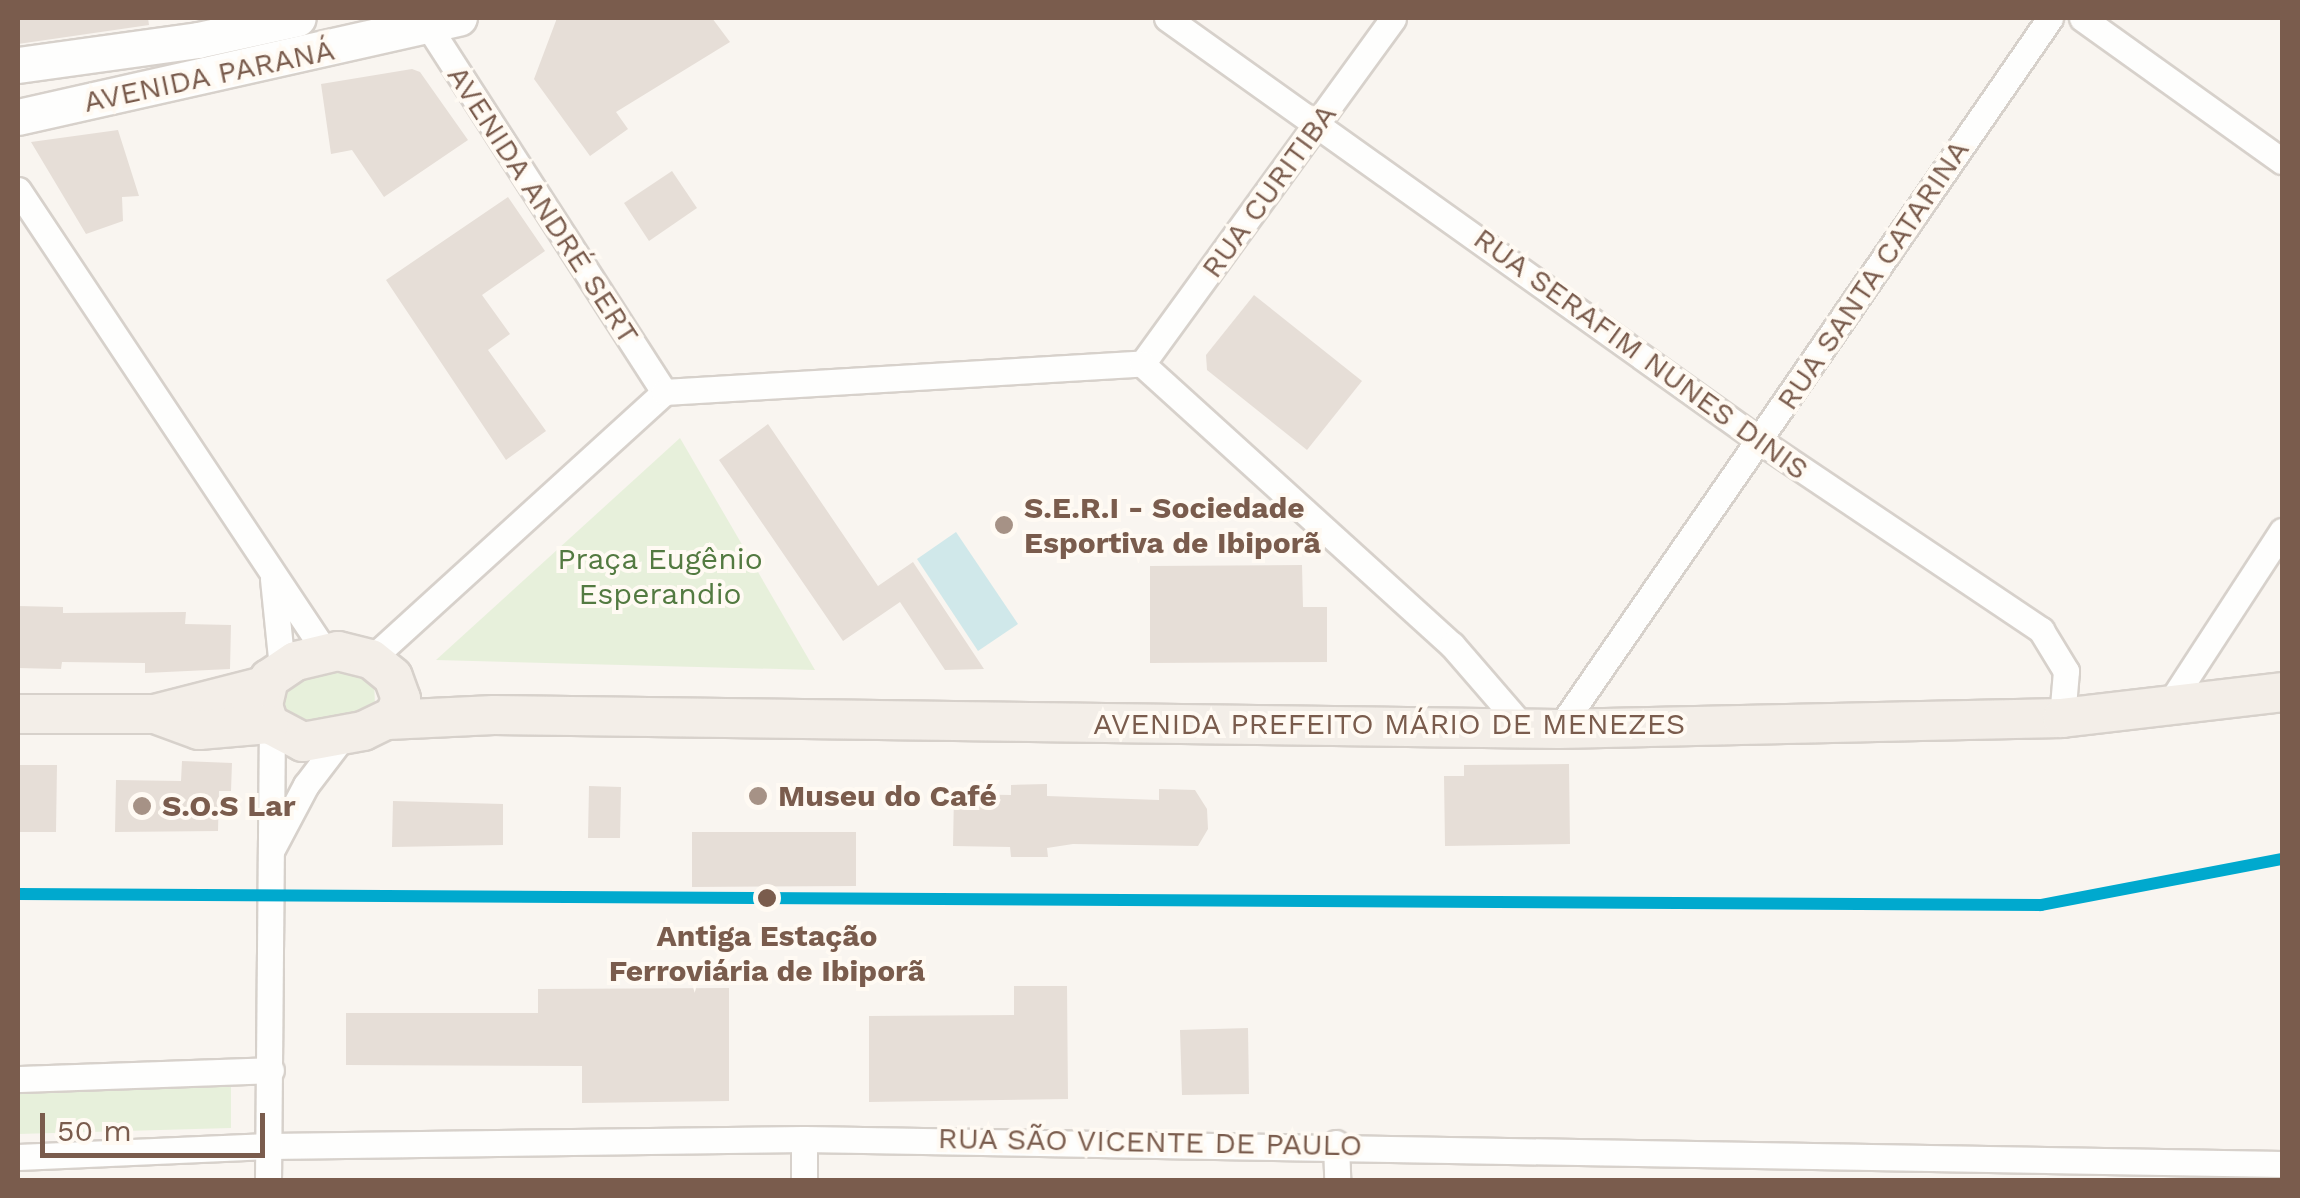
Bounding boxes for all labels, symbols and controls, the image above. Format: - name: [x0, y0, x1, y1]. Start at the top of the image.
- street label: AVENIDA PARANÁ: [80, 32, 338, 120]
- street label: AVENIDA ANDRÉ SERT: [439, 58, 647, 352]
- street label: RUA CURITIBA: [1194, 97, 1344, 285]
- street label: RUA SANTA CATARINA: [1769, 132, 1977, 418]
- street label: RUA SERAFIM NUNES DINIS: [1466, 220, 1816, 488]
- place label: S.E.R.I - Sociedade Esportiva de Ibiporã: [1024, 490, 1321, 560]
- marker: S.E.R.I - Sociedade Esportiva de Ibiporã: [993, 514, 1015, 536]
- park label: Praça Eugênio Esperandio: [557, 541, 763, 612]
- street label: AVENIDA PREFEITO MÁRIO DE MENEZES: [1092, 706, 1686, 742]
- place label: Museu do Café: [778, 778, 997, 814]
- marker: Museu do Café: [747, 785, 769, 807]
- place label: S.O.S Lar: [162, 788, 296, 824]
- marker: S.O.S Lar: [131, 795, 153, 817]
- marker: Antiga Estação Ferroviária de Ibiporã: [752, 883, 782, 913]
- place label: Antiga Estação Ferroviária de Ibiporã: [609, 918, 925, 988]
- scale bar: [45, 1093, 270, 1155]
- text: 50 m: [57, 1113, 132, 1148]
- street label: RUA SÃO VICENTE DE PAULO: [936, 1120, 1364, 1164]

